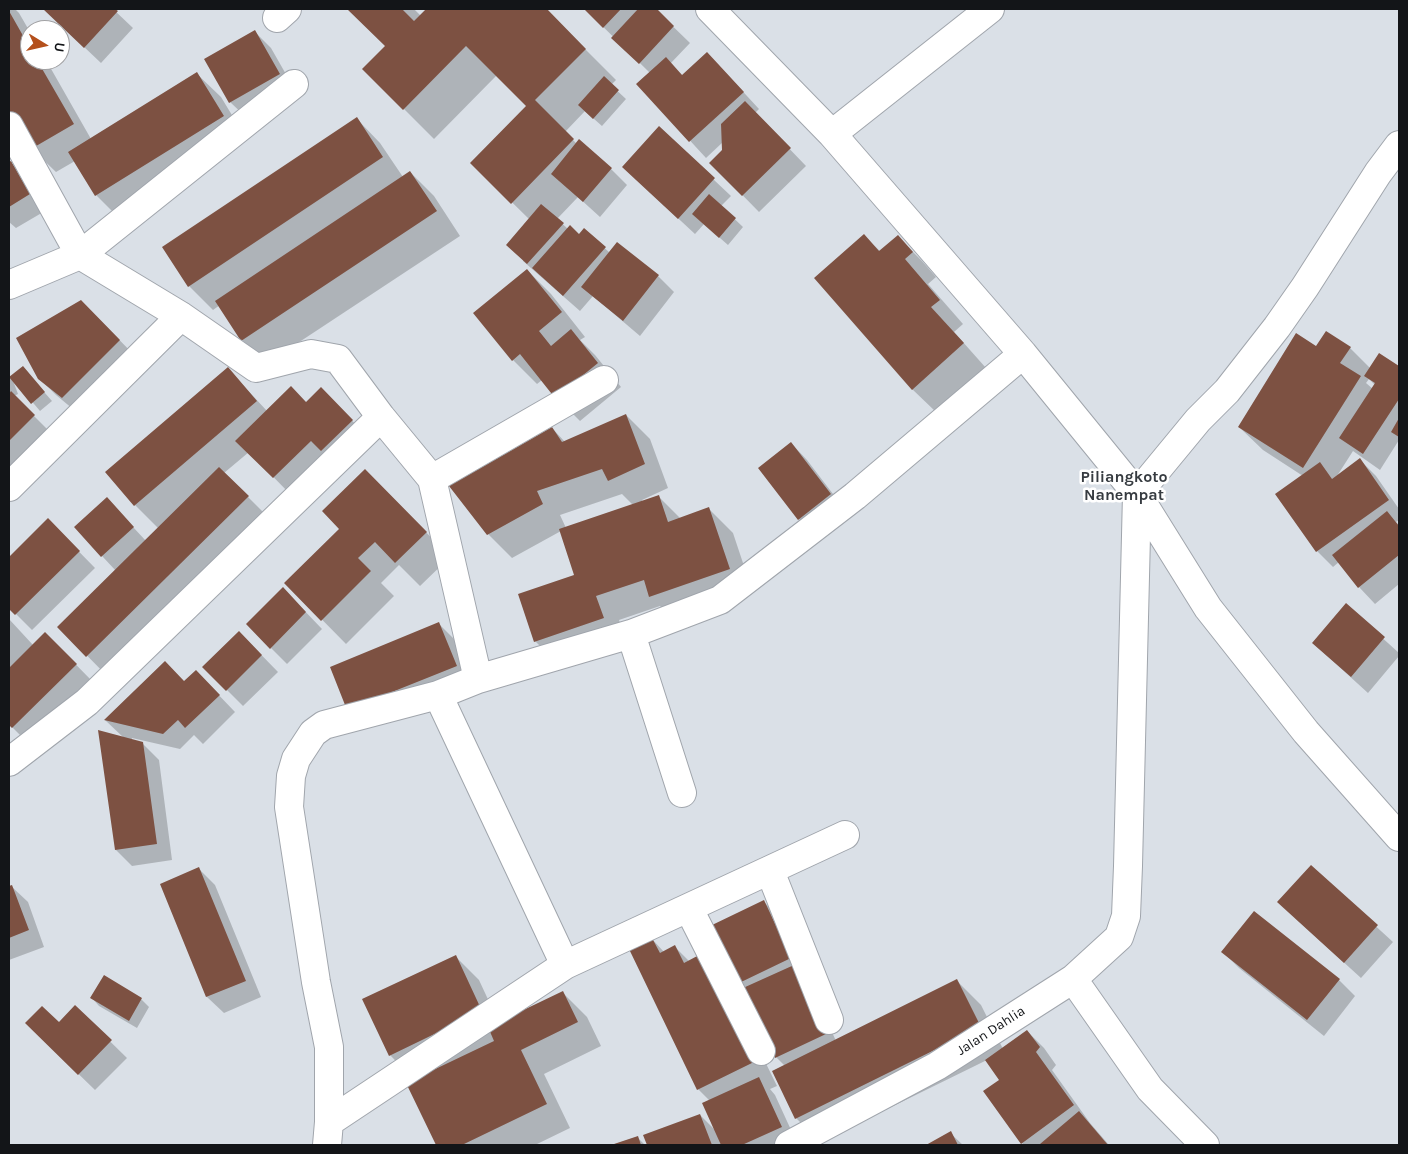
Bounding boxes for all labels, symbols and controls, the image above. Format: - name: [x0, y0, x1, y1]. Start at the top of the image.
- north arrow: [20, 20, 70, 70]
- text: U: [50, 41, 68, 53]
- district label: Piliangkoto Nanempat: [1080, 467, 1168, 505]
- street label: Jalan Dahlia: [954, 1003, 1028, 1059]

